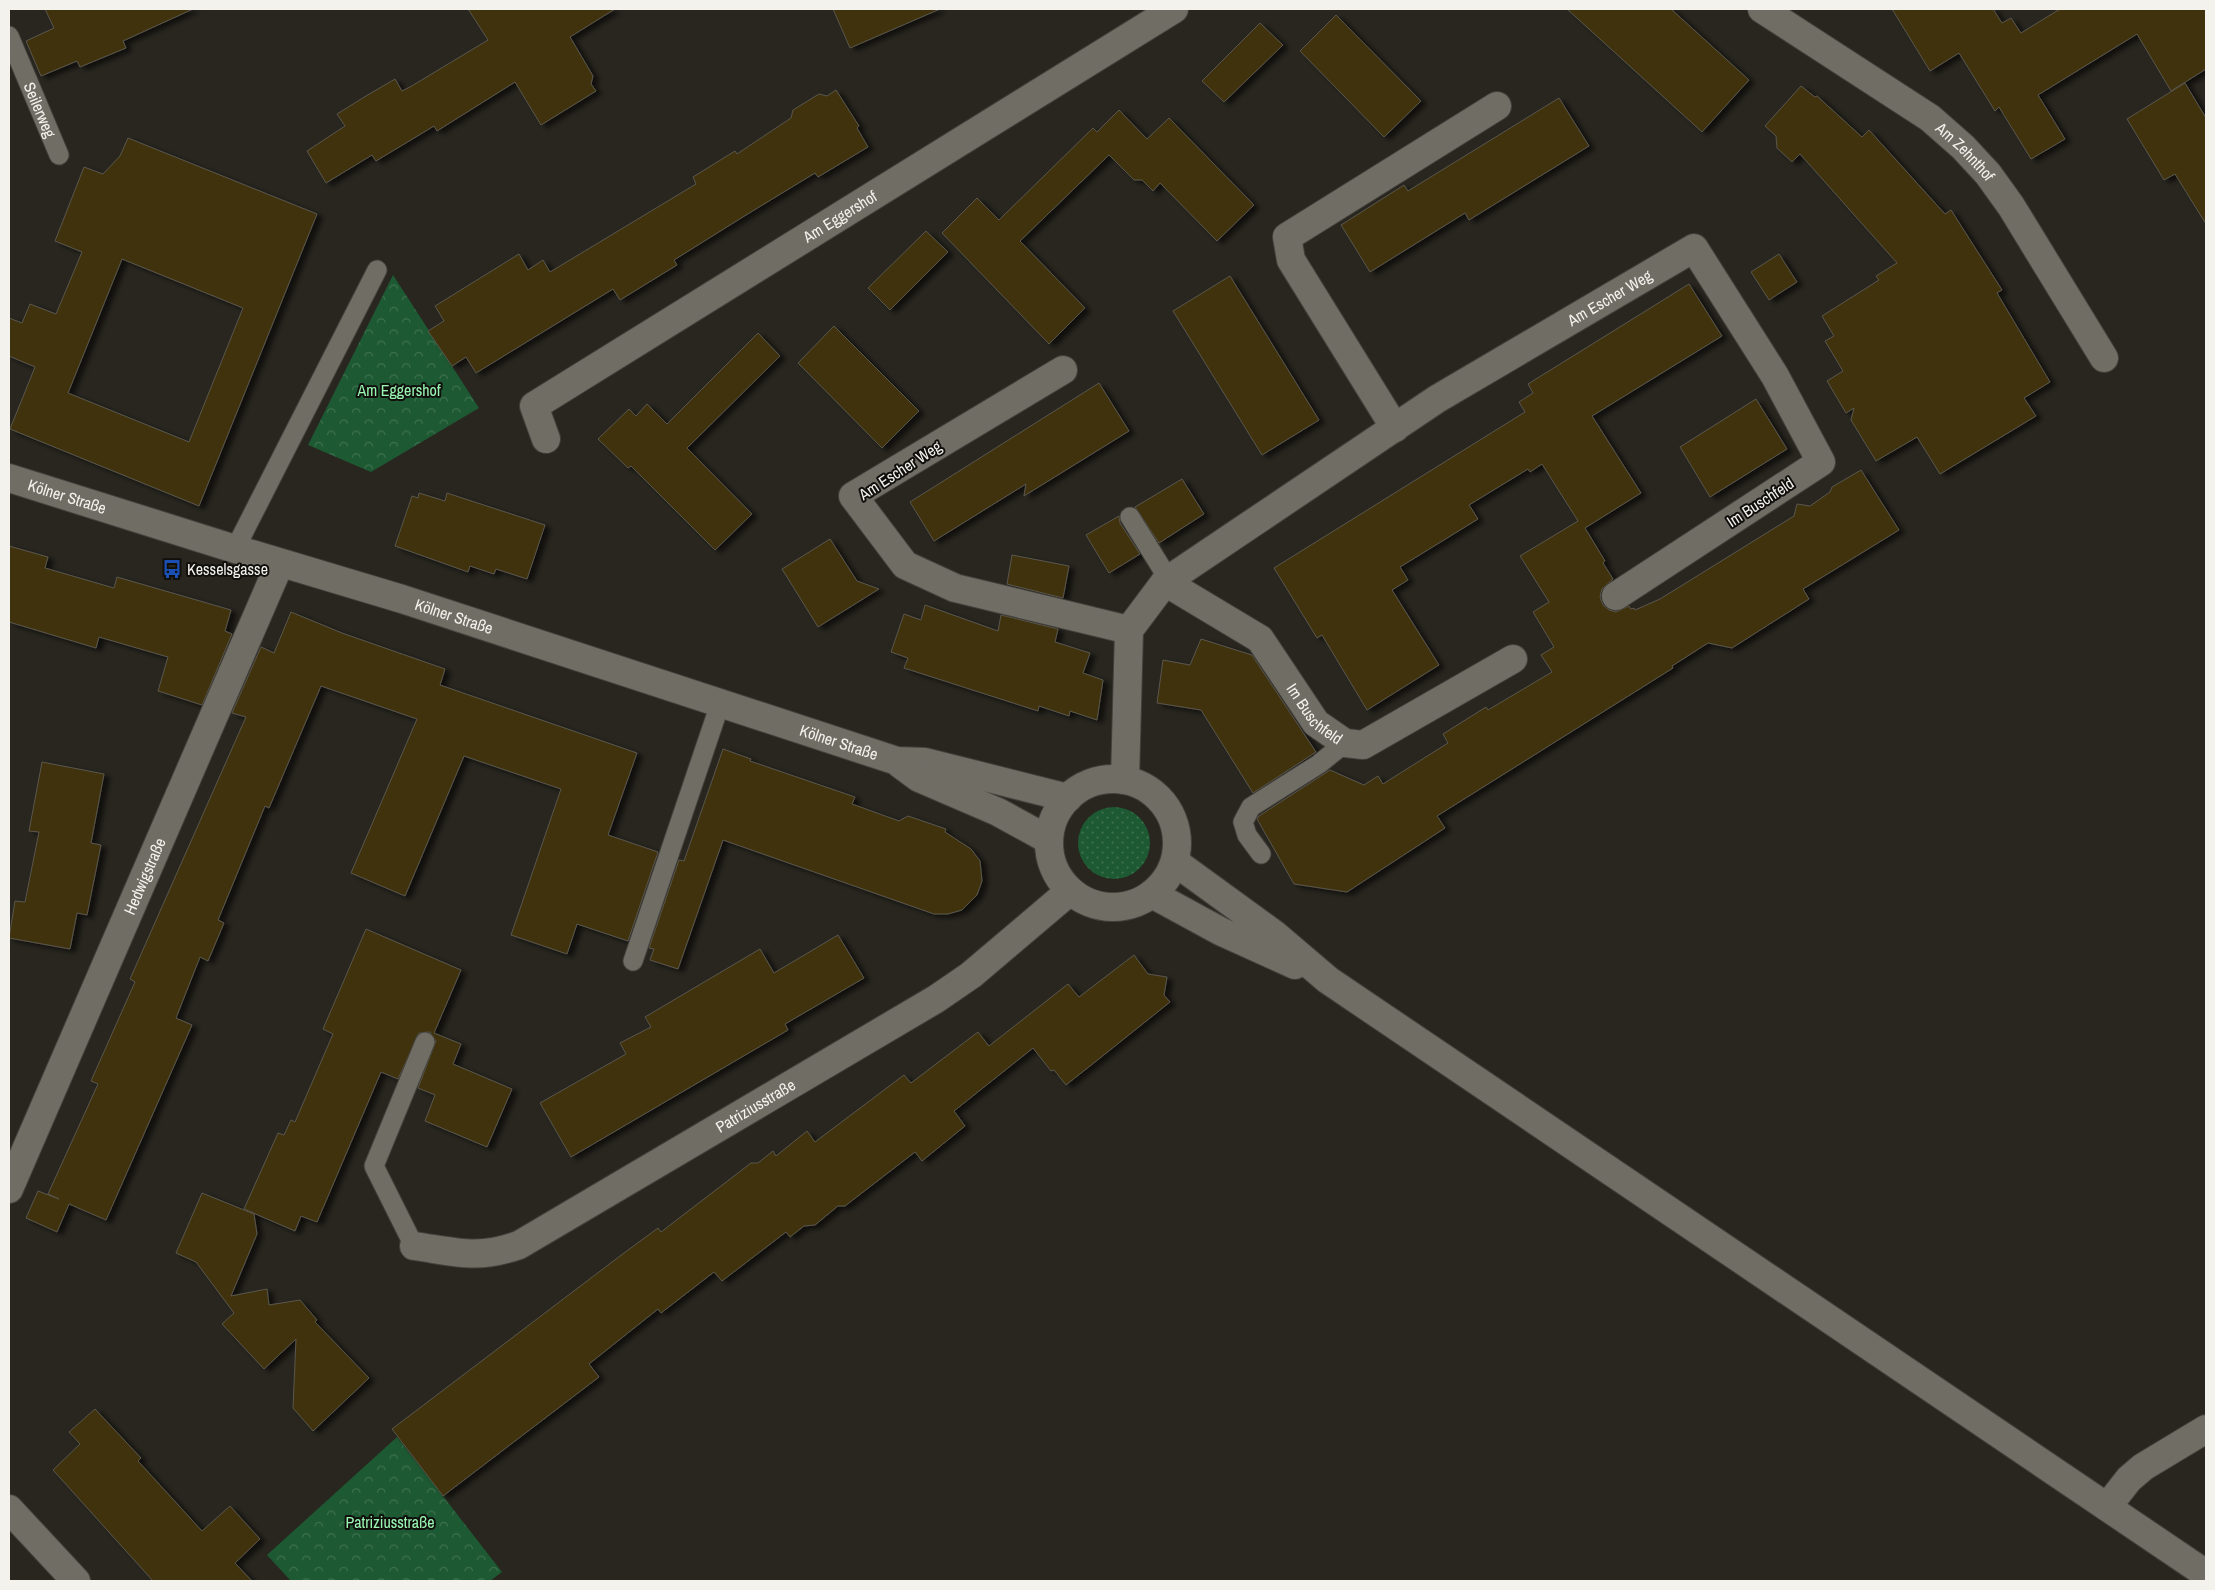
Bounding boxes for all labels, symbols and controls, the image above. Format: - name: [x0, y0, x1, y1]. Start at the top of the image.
- street label: Seilerweg: [19, 79, 62, 142]
- street label: Am Zehnthof: [1930, 116, 2000, 185]
- street label: Am Eggershof: [798, 185, 881, 248]
- street label: Am Escher Weg: [1562, 264, 1657, 332]
- park label: Am Eggershof: [356, 379, 441, 401]
- street label: Am Escher Weg: [854, 435, 946, 506]
- street label: Im Buschfeld: [1722, 472, 1798, 532]
- street label: Kölner Straße: [25, 474, 109, 519]
- bus stop icon: Kesselsgasse: [161, 558, 183, 580]
- place label: Kesselsgasse: [187, 558, 268, 580]
- street label: Kölner Straße: [412, 593, 496, 639]
- street label: Im Buschfeld: [1281, 679, 1347, 749]
- street label: Kölner Straße: [797, 719, 881, 765]
- street label: Hedwigstraße: [118, 834, 171, 918]
- street label: Patriziusstraße: [711, 1073, 799, 1138]
- park label: Patriziusstraße: [346, 1511, 434, 1533]

